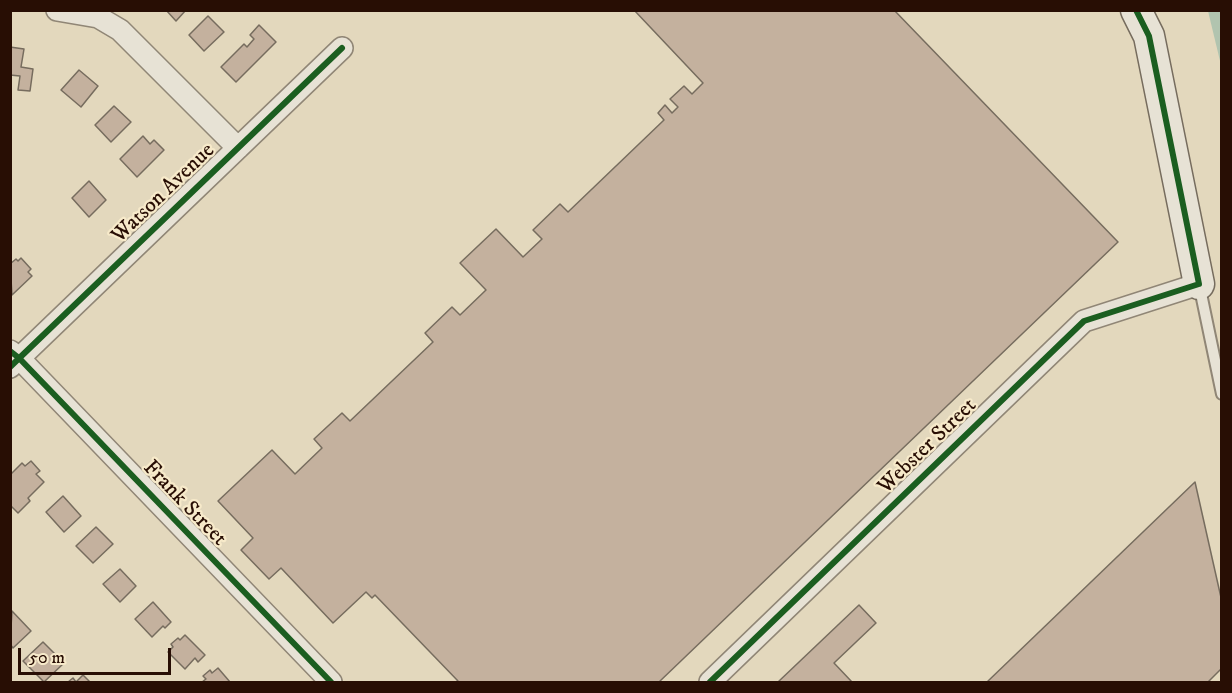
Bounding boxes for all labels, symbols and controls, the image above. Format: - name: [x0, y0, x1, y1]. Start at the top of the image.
- street label: Watson Avenue: [107, 138, 221, 250]
- street label: Webster Street: [873, 393, 983, 501]
- street label: Frank Street: [137, 456, 231, 552]
- scale bar: [21, 636, 174, 674]
- text: 50 m: [29, 647, 65, 669]

